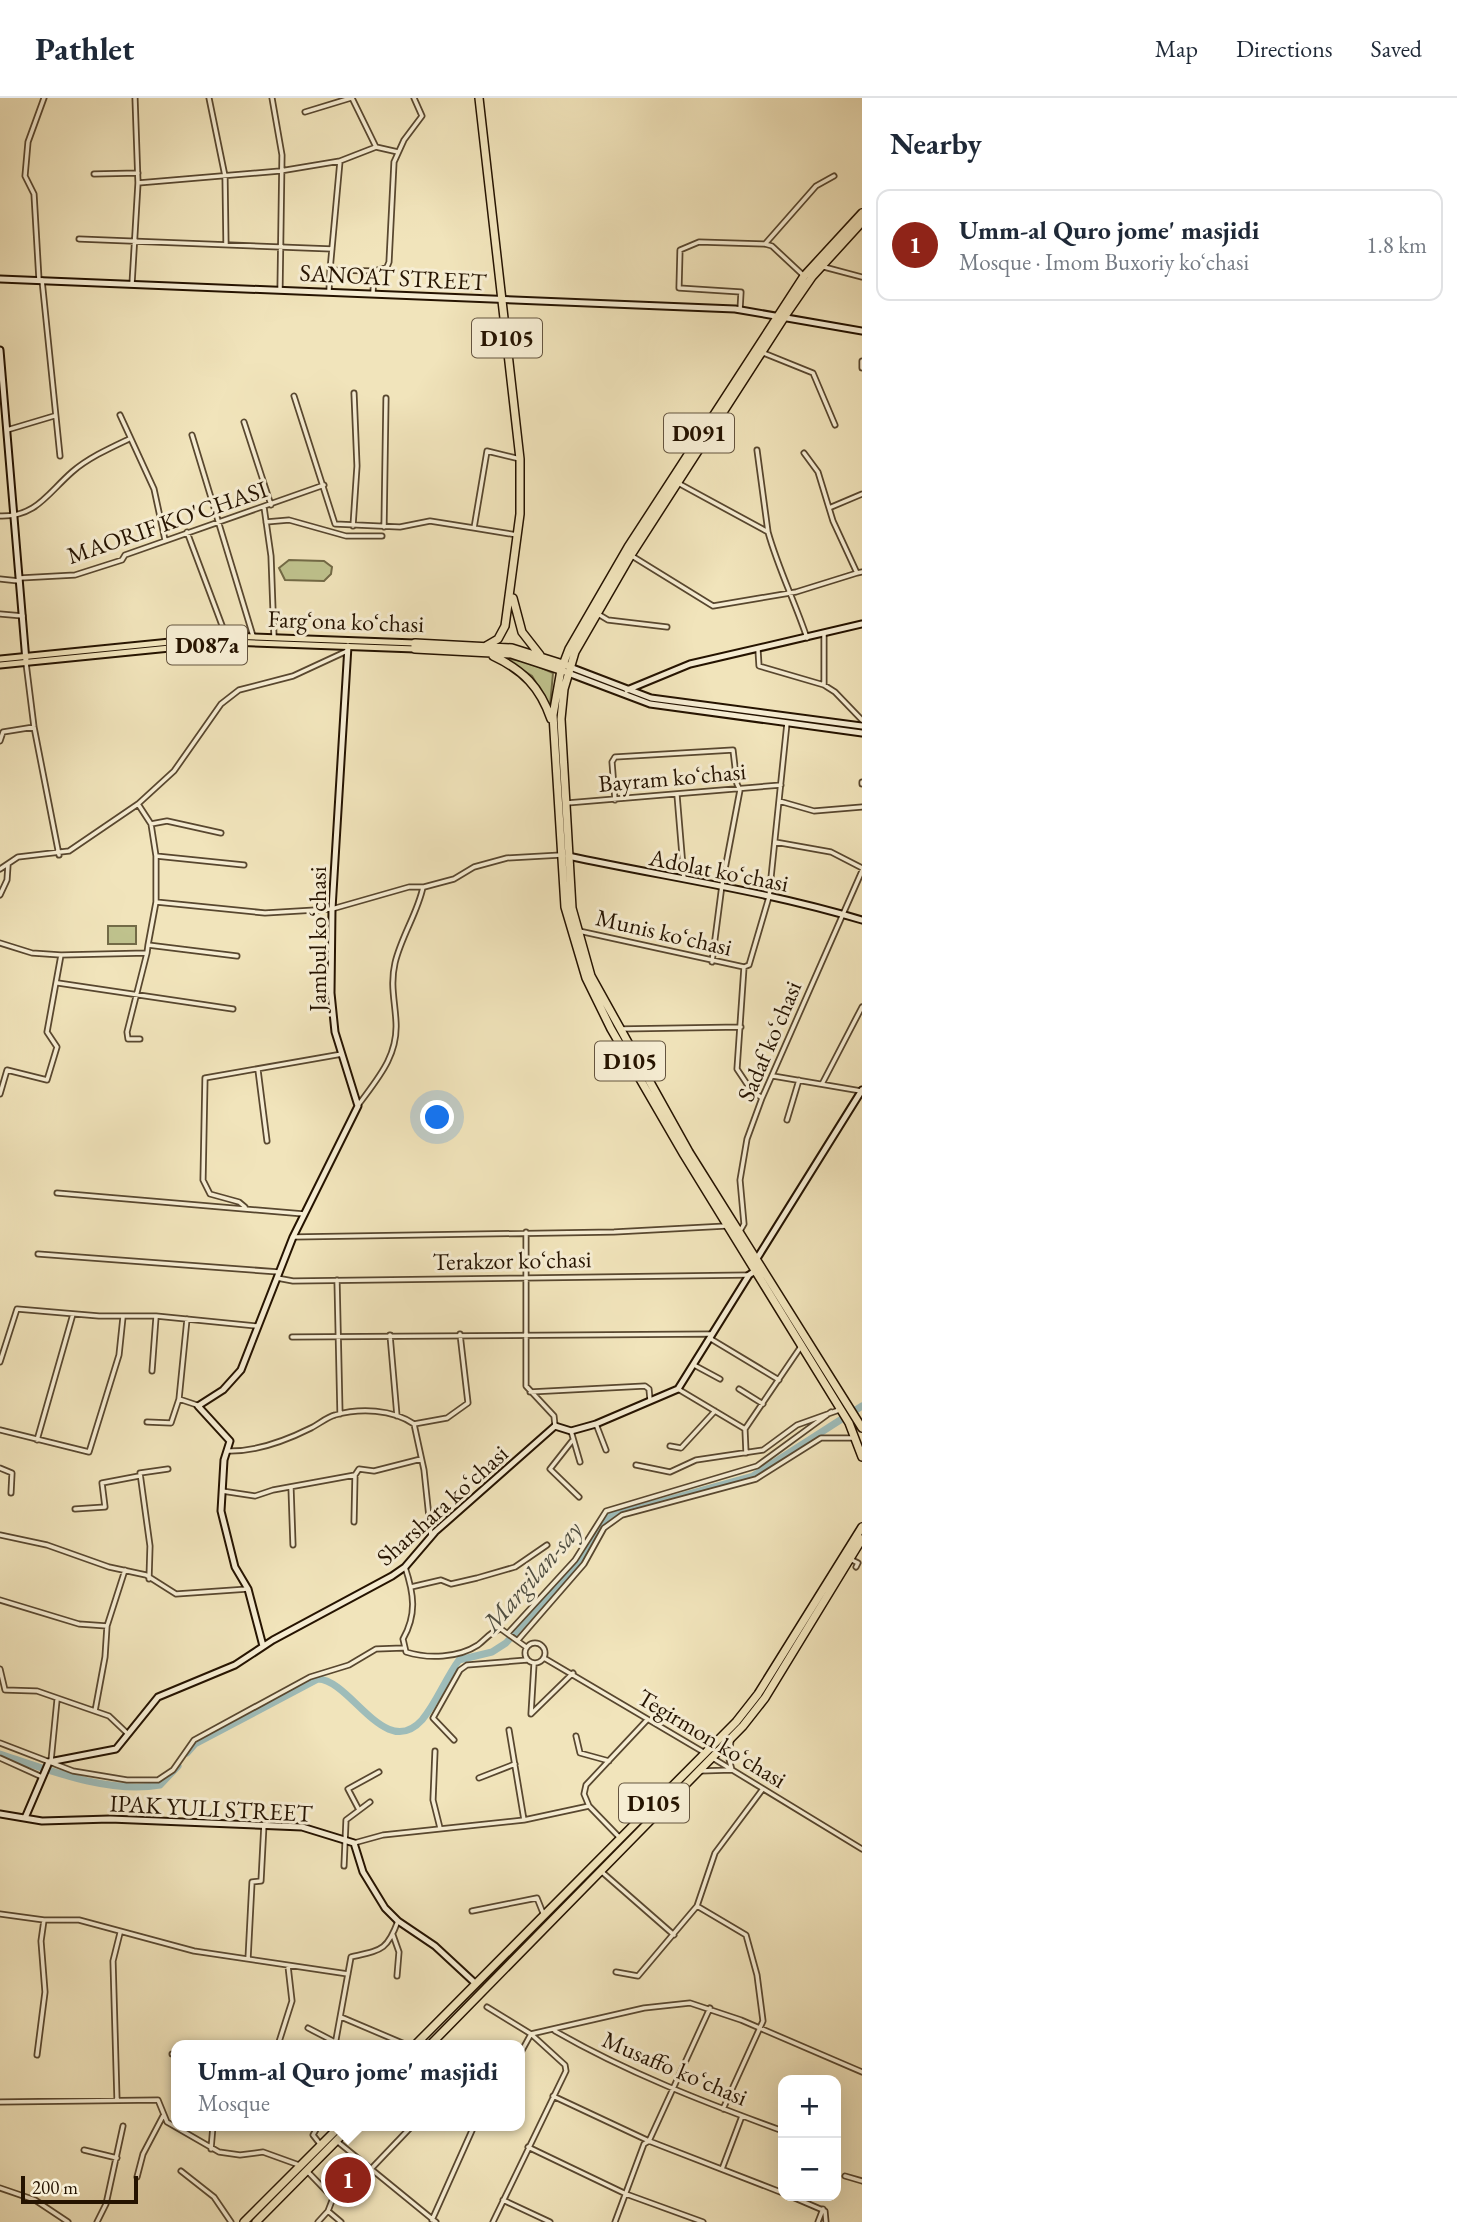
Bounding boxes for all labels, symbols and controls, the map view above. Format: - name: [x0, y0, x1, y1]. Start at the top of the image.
- text: Pathlet: [35, 27, 134, 70]
- text: Map: [1155, 33, 1198, 64]
- text: Directions: [1236, 33, 1333, 64]
- text: Saved: [1371, 33, 1422, 64]
- text: Nearby: [890, 124, 982, 163]
- text: Umm-al Quro jome' masjidi: [959, 213, 1259, 247]
- text: 1: [909, 230, 921, 260]
- text: 1.8 km: [1366, 230, 1427, 260]
- text: Mosque · Imom Buxoriy koʻchasi: [959, 247, 1249, 277]
- street label: SANOAT STREET: [299, 257, 488, 297]
- road number: D105: [472, 318, 542, 358]
- road number: D091: [664, 414, 734, 452]
- street label: MAORIF KO'CHASI: [63, 473, 271, 571]
- street label: Fargʻona koʻchasi: [267, 603, 425, 639]
- road number: D087a: [167, 625, 247, 664]
- street label: Bayram koʻchasi: [597, 755, 747, 799]
- street label: Adolat koʻchasi: [646, 841, 791, 899]
- street label: Jambul koʻchasi: [302, 866, 333, 1014]
- street label: Munis koʻchasi: [593, 901, 735, 963]
- street label: Sadaf koʻchasi: [730, 976, 808, 1106]
- road number: D105: [595, 1042, 665, 1080]
- your location: [420, 1100, 454, 1134]
- street label: Terakzor koʻchasi: [432, 1243, 592, 1277]
- street label: Sharshara koʻchasi: [370, 1438, 514, 1572]
- water label: Margilan-say: [473, 1513, 590, 1640]
- street label: Tegirmon koʻchasi: [632, 1681, 792, 1795]
- road number: D105: [619, 1784, 689, 1822]
- street label: IPAK YULI STREET: [109, 1787, 314, 1829]
- street label: Musaffo koʻchasi: [598, 2023, 752, 2113]
- popup: [171, 2040, 525, 2131]
- text: Umm-al Quro jome' masjidi: [198, 2054, 498, 2088]
- map controls: [778, 2075, 841, 2201]
- button: +: [778, 2075, 841, 2138]
- text: Mosque: [198, 2088, 270, 2118]
- button: −: [778, 2138, 841, 2201]
- pin: 1: [325, 2154, 371, 2206]
- scale bar: [21, 2173, 138, 2205]
- text: 200 m: [32, 2175, 78, 2200]

